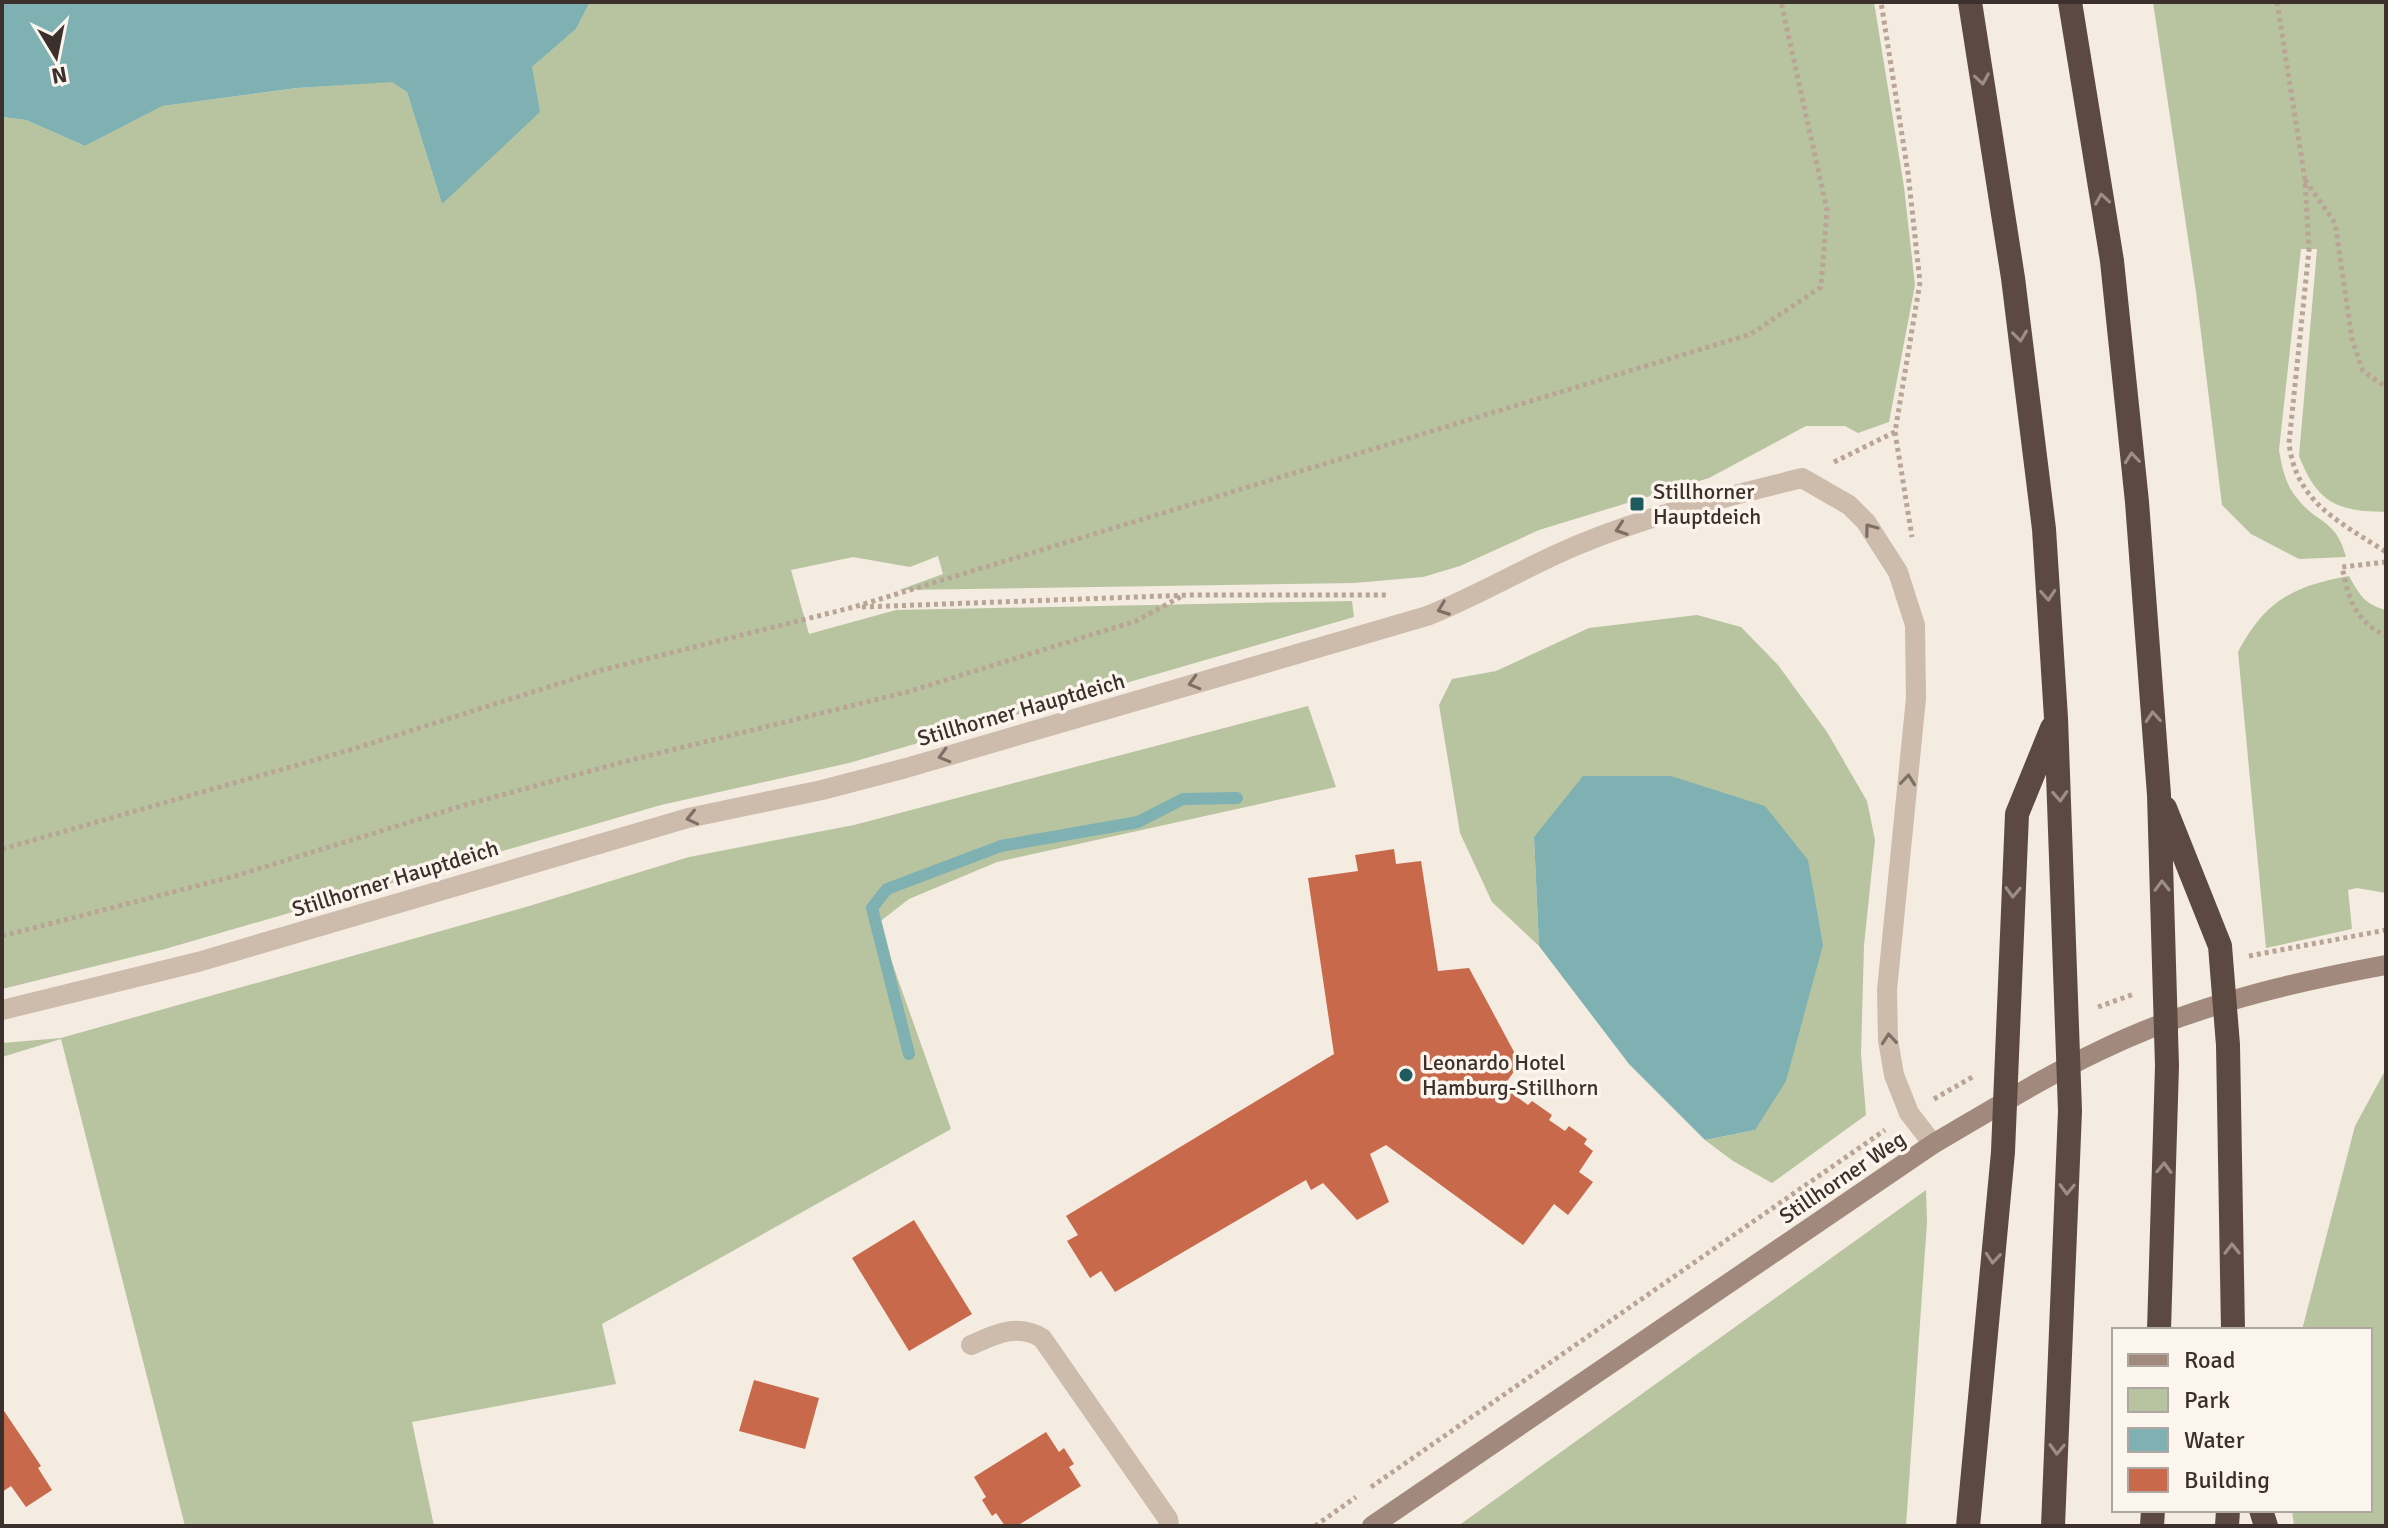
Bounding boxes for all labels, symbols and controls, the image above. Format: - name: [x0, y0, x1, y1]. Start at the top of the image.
- north arrow: [16, 16, 96, 96]
- text: N: [50, 61, 69, 90]
- one-way arrow: [1973, 72, 1990, 86]
- one-way arrow: [2094, 193, 2111, 206]
- one-way arrow: [2011, 329, 2028, 343]
- one-way arrow: [2124, 451, 2141, 464]
- place label: Stillhorner Hauptdeich: [1653, 478, 1761, 530]
- marker: Stillhorner Hauptdeich: [1628, 495, 1646, 513]
- one-way arrow: [1615, 519, 1629, 535]
- one-way arrow: [1866, 523, 1880, 538]
- one-way arrow: [2039, 589, 2056, 602]
- one-way arrow: [1437, 599, 1451, 616]
- street label: Stillhorner Hauptdeich: [914, 667, 1128, 752]
- one-way arrow: [1187, 674, 1201, 690]
- one-way arrow: [2145, 710, 2162, 723]
- one-way arrow: [938, 747, 952, 763]
- one-way arrow: [1899, 773, 1916, 786]
- one-way arrow: [2051, 790, 2068, 803]
- one-way arrow: [686, 809, 699, 826]
- street label: Stillhorner Hauptdeich: [289, 834, 502, 923]
- one-way arrow: [2153, 879, 2170, 892]
- one-way arrow: [2005, 886, 2022, 899]
- one-way arrow: [1881, 1032, 1898, 1045]
- place label: Leonardo Hotel Hamburg-Stillhorn: [1422, 1049, 1599, 1101]
- marker: Leonardo Hotel Hamburg-Stillhorn: [1397, 1066, 1415, 1084]
- street label: Stillhorner Weg: [1774, 1125, 1911, 1230]
- one-way arrow: [2156, 1161, 2173, 1174]
- one-way arrow: [2058, 1183, 2075, 1196]
- one-way arrow: [2223, 1242, 2240, 1255]
- one-way arrow: [1985, 1252, 2002, 1265]
- legend: [2112, 1328, 2372, 1512]
- text: Road: [2184, 1345, 2235, 1375]
- text: Park: [2184, 1385, 2230, 1415]
- text: Water: [2184, 1425, 2245, 1455]
- one-way arrow: [2049, 1443, 2066, 1456]
- text: Building: [2184, 1465, 2270, 1495]

